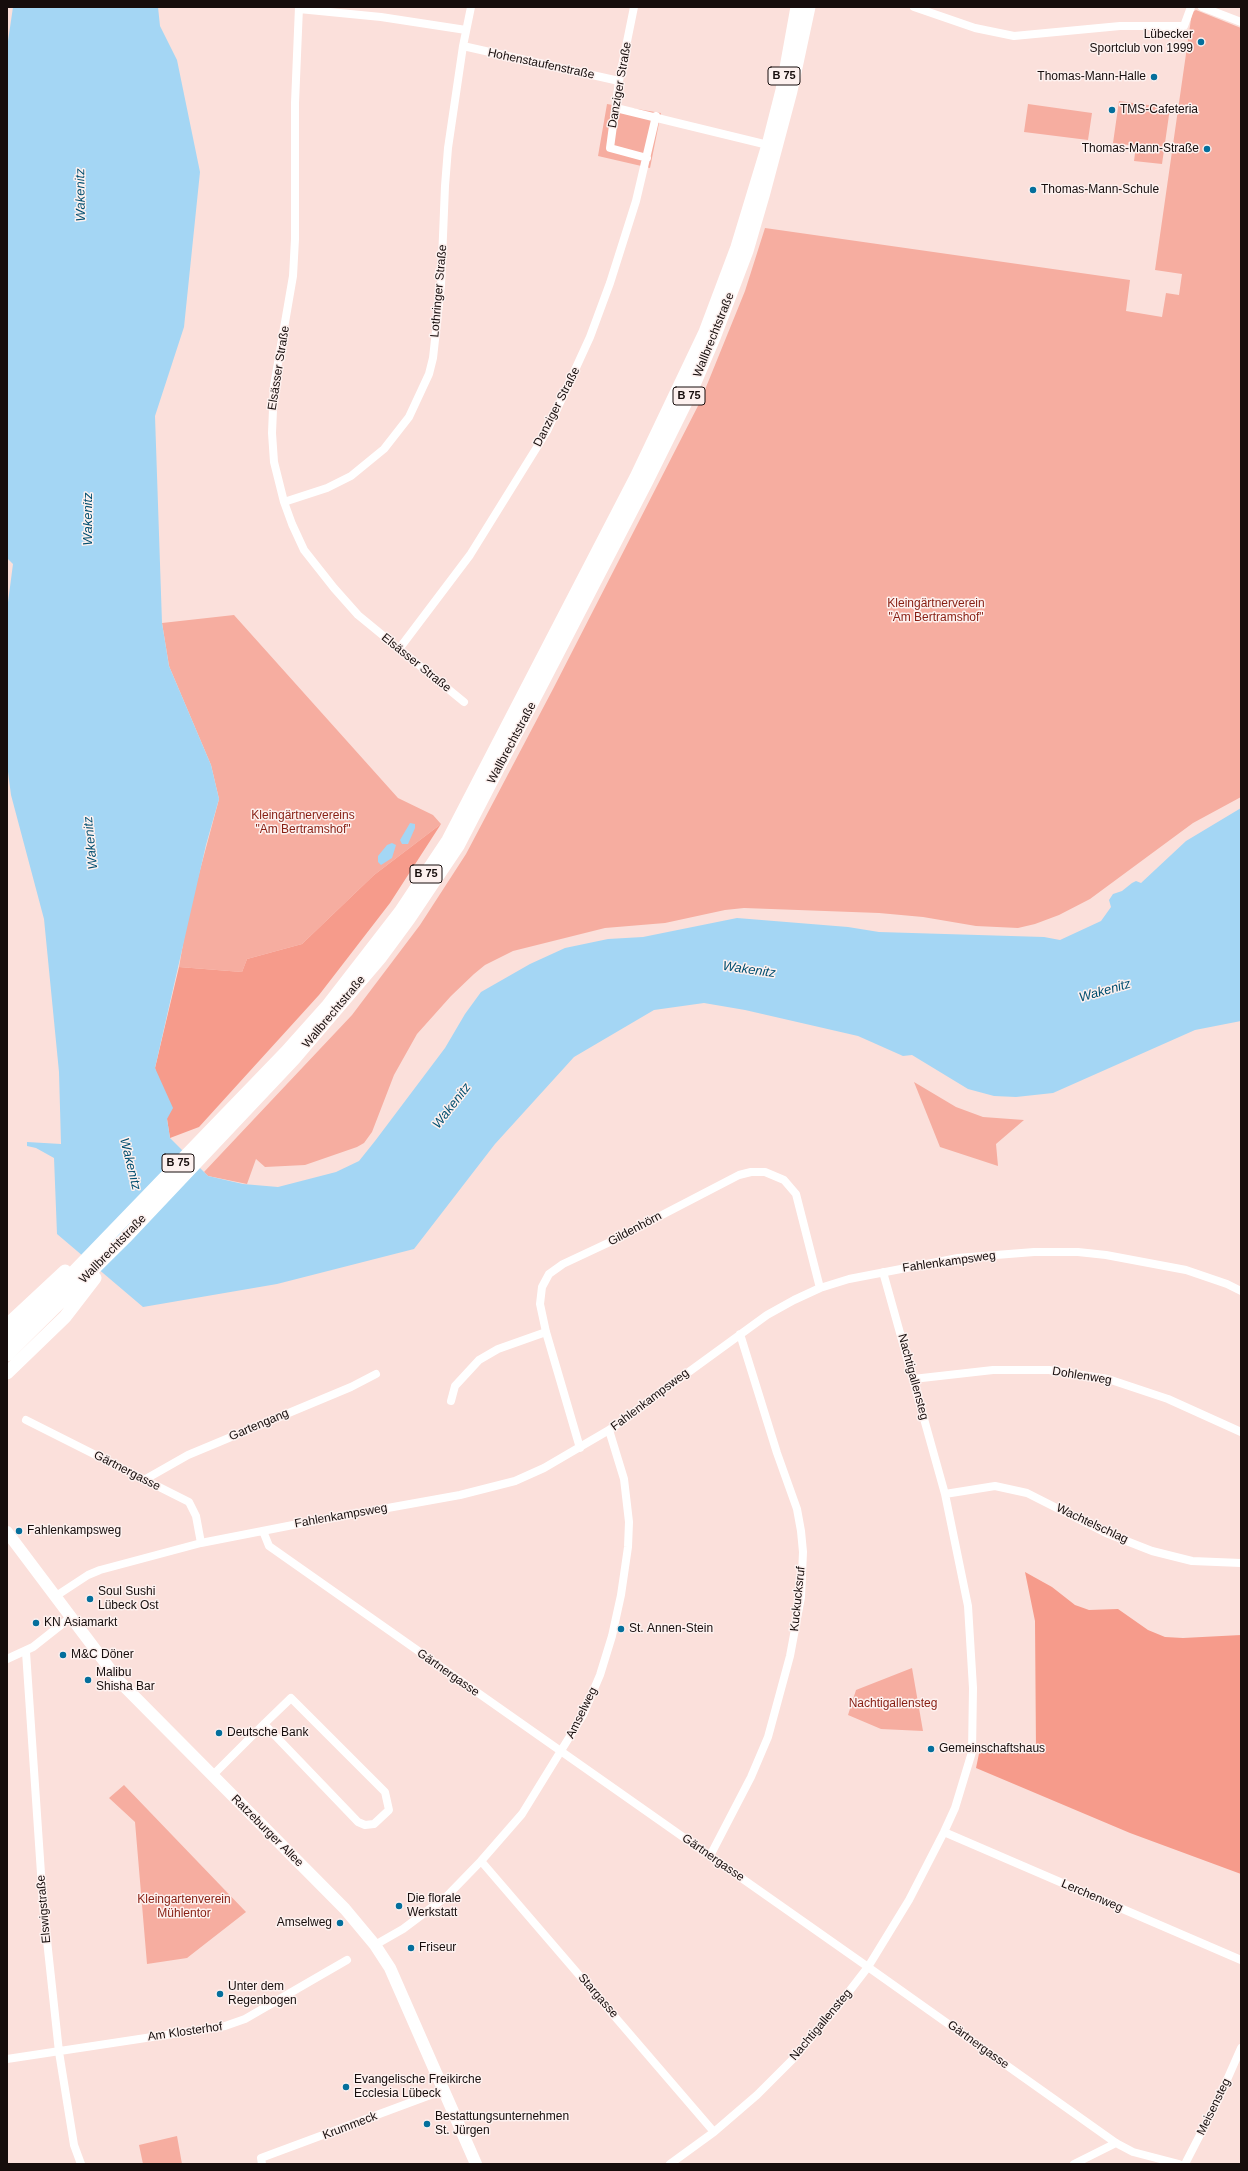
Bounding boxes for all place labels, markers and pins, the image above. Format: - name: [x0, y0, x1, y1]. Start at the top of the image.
- place label: Lübecker Sportclub von 1999: [1090, 28, 1193, 56]
- marker: Lübecker Sportclub von 1999: [1196, 37, 1206, 47]
- place label: Thomas-Mann-Halle: [1037, 70, 1146, 84]
- marker: Thomas-Mann-Halle: [1149, 72, 1159, 82]
- place label: TMS-Cafeteria: [1120, 103, 1198, 117]
- marker: TMS-Cafeteria: [1107, 105, 1117, 115]
- place label: Thomas-Mann-Straße: [1082, 142, 1199, 156]
- marker: Thomas-Mann-Straße: [1202, 144, 1212, 154]
- place label: Thomas-Mann-Schule: [1041, 183, 1159, 197]
- marker: Thomas-Mann-Schule: [1028, 185, 1038, 195]
- place label: Fahlenkampsweg: [27, 1524, 121, 1538]
- marker: Fahlenkampsweg: [14, 1526, 24, 1536]
- place label: Soul Sushi Lübeck Ost: [98, 1585, 159, 1613]
- marker: Soul Sushi Lübeck Ost: [85, 1594, 95, 1604]
- place label: KN Asiamarkt: [44, 1616, 117, 1630]
- marker: KN Asiamarkt: [31, 1618, 41, 1628]
- place label: St. Annen-Stein: [629, 1622, 713, 1636]
- marker: St. Annen-Stein: [616, 1624, 626, 1634]
- place label: M&C Döner: [71, 1648, 134, 1662]
- marker: M&C Döner: [58, 1650, 68, 1660]
- place label: Malibu Shisha Bar: [96, 1666, 155, 1694]
- marker: Malibu Shisha Bar: [83, 1675, 93, 1685]
- place label: Deutsche Bank: [227, 1726, 308, 1740]
- marker: Deutsche Bank: [214, 1728, 224, 1738]
- place label: Gemeinschaftshaus: [939, 1742, 1045, 1756]
- marker: Gemeinschaftshaus: [926, 1744, 936, 1754]
- place label: Die florale Werkstatt: [407, 1892, 461, 1920]
- marker: Die florale Werkstatt: [394, 1901, 404, 1911]
- place label: Amselweg: [277, 1916, 332, 1930]
- marker: Amselweg: [335, 1918, 345, 1928]
- place label: Friseur: [419, 1941, 456, 1955]
- marker: Friseur: [406, 1943, 416, 1953]
- place label: Unter dem Regenbogen: [228, 1980, 297, 2008]
- marker: Unter dem Regenbogen: [215, 1989, 225, 1999]
- place label: Evangelische Freikirche Ecclesia Lübeck: [354, 2073, 481, 2101]
- marker: Evangelische Freikirche Ecclesia Lübeck: [341, 2082, 351, 2092]
- place label: Bestattungsunternehmen St. Jürgen: [435, 2110, 569, 2138]
- marker: Bestattungsunternehmen St. Jürgen: [422, 2119, 432, 2129]

